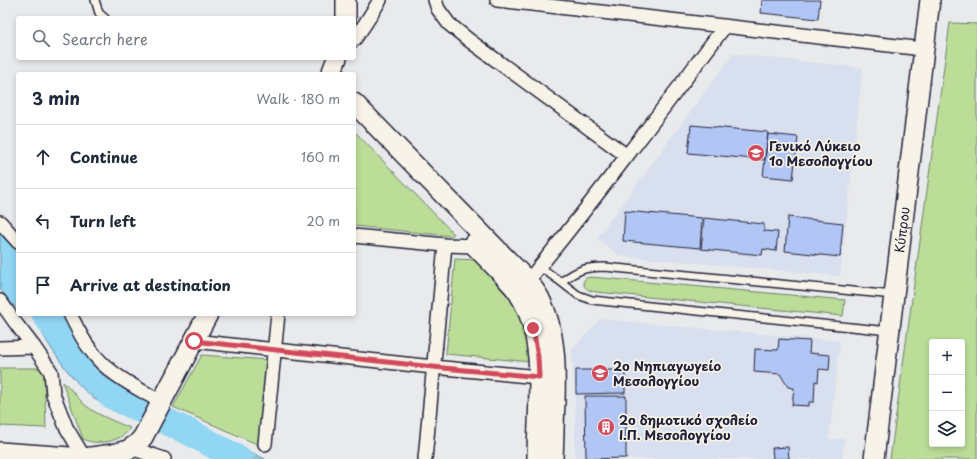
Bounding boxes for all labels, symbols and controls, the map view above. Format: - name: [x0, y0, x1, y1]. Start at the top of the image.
- search box: [16, 16, 356, 60]
- icon: search: [30, 27, 52, 49]
- text: Search here: [62, 27, 148, 50]
- text: 3 min: [32, 85, 80, 111]
- text: Walk · 180 m: [257, 89, 340, 108]
- place label: Γενικό Λύκειο 1ο Μεσολογγίου: [769, 136, 873, 170]
- school or university icon: Γενικό Λύκειο 1ο Μεσολογγίου: [746, 143, 766, 163]
- text: Continue: [70, 145, 138, 168]
- icon: ahead: [32, 146, 54, 168]
- text: 160 m: [301, 147, 340, 166]
- street label: Κύπρου: [889, 205, 914, 254]
- text: Turn left: [70, 209, 136, 232]
- icon: left: [32, 210, 54, 232]
- text: 20 m: [306, 211, 340, 230]
- text: Arrive at destination: [70, 273, 231, 296]
- icon: arrive: [32, 274, 54, 296]
- route end: [524, 319, 542, 337]
- route start: [185, 332, 203, 350]
- map controls: [929, 339, 965, 447]
- button: +: [929, 339, 965, 375]
- place label: 2ο Νηπιαγωγείο Μεσολογγίου: [613, 356, 722, 390]
- school or university icon: 2ο Νηπιαγωγείο Μεσολογγίου: [590, 363, 610, 383]
- button: −: [929, 375, 965, 411]
- place label: 2ο δημοτικό σχολείο Ι.Π. Μεσολογγίου: [619, 410, 758, 444]
- button: layers: [929, 411, 965, 447]
- building icon: 2ο δημοτικό σχολείο Ι.Π. Μεσολογγίου: [596, 417, 616, 437]

